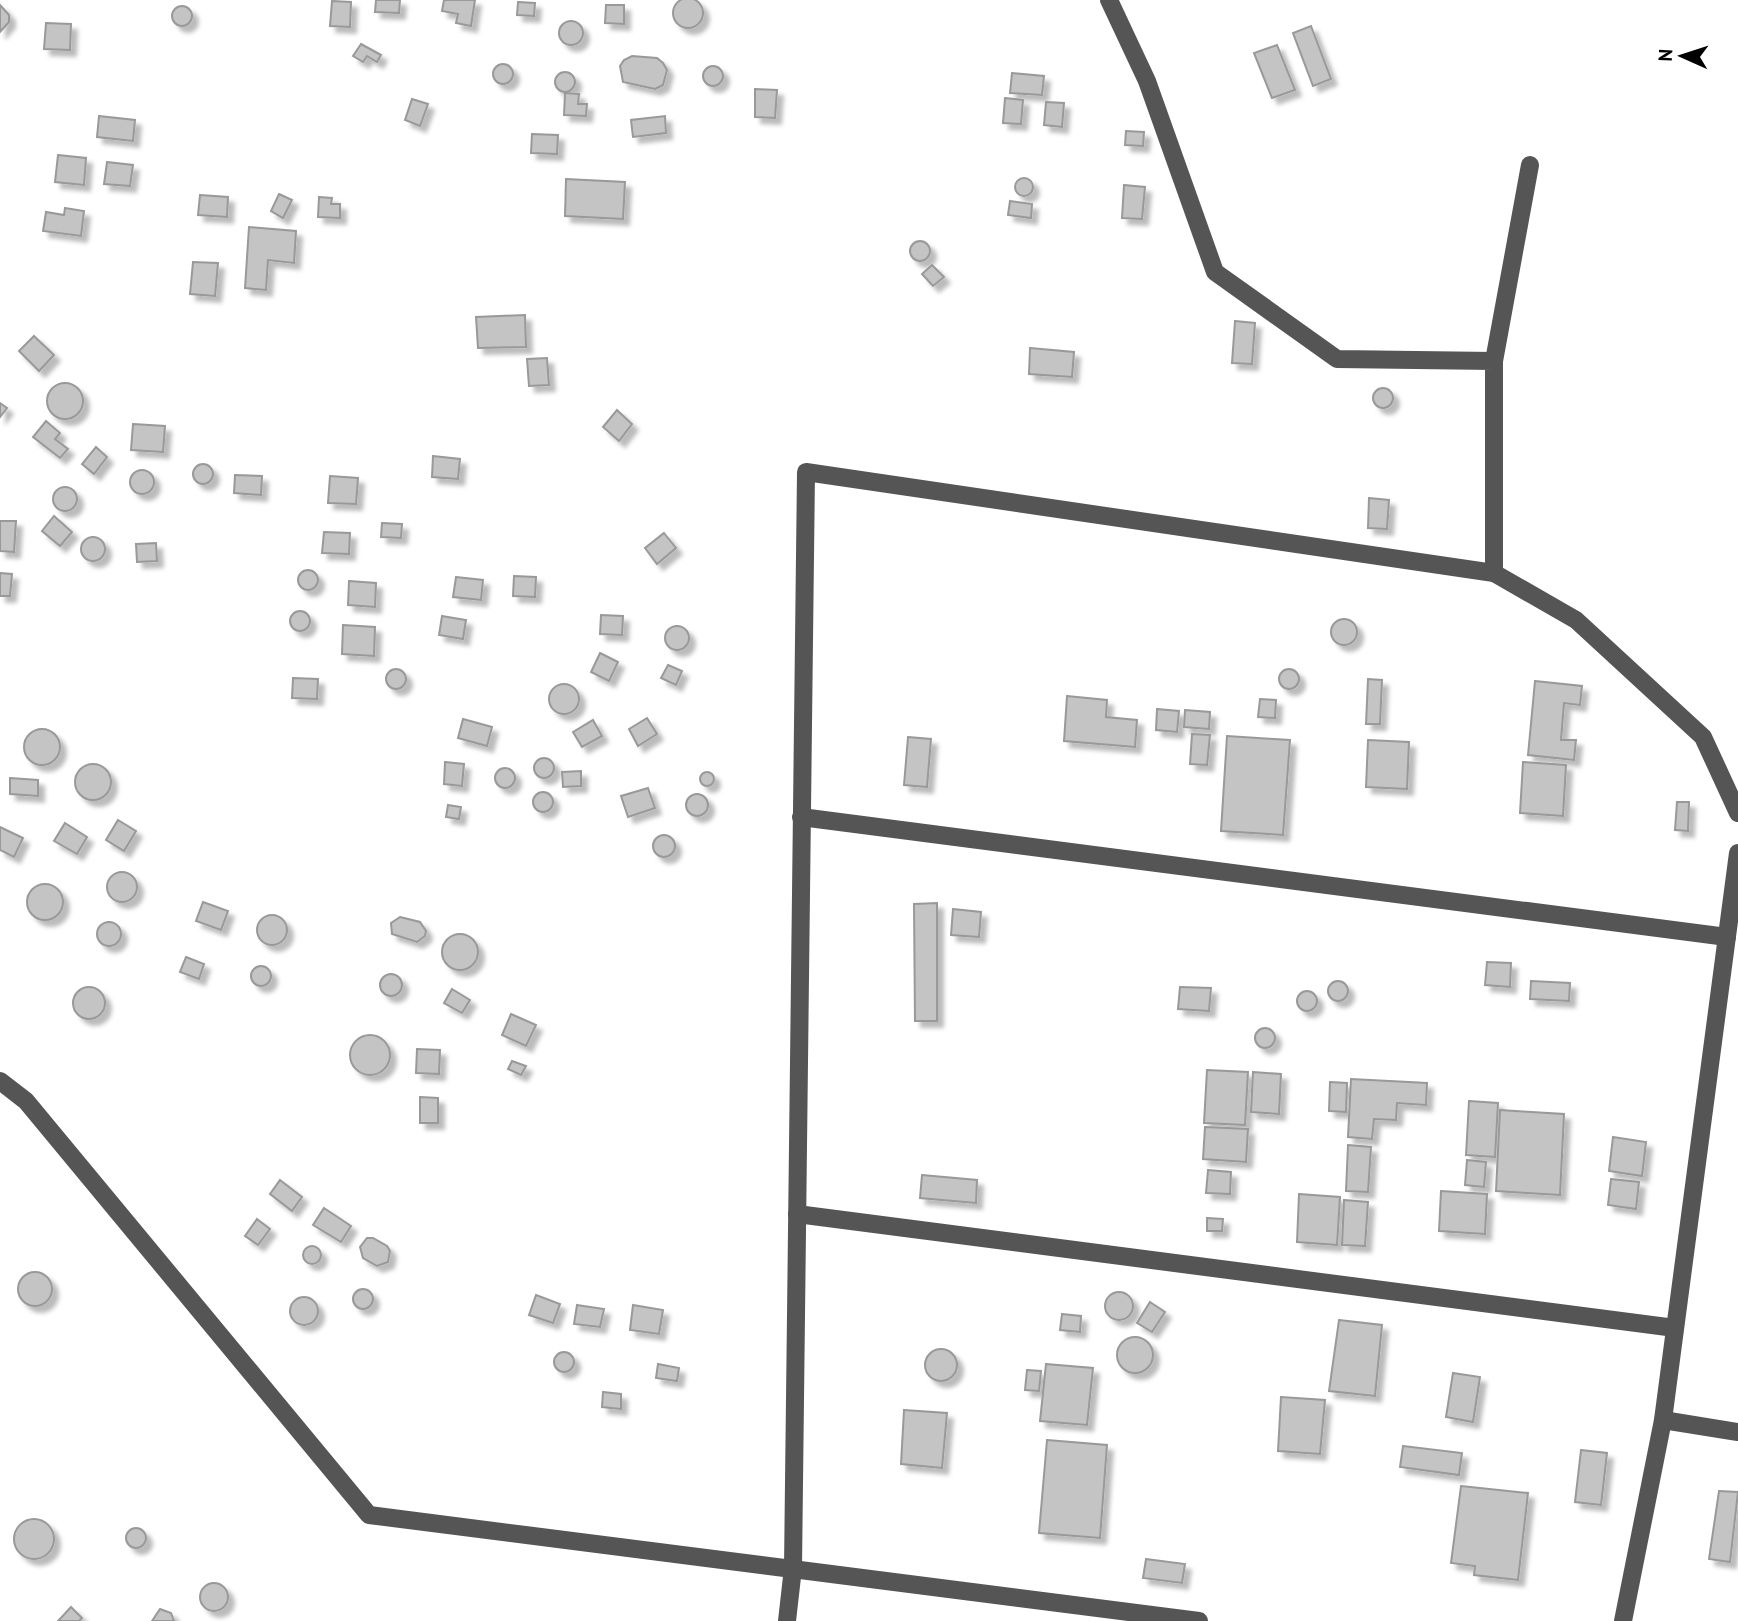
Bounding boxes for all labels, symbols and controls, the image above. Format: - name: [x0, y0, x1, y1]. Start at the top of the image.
- north arrow: [1647, 21, 1717, 91]
- text: N: [1653, 48, 1677, 62]

